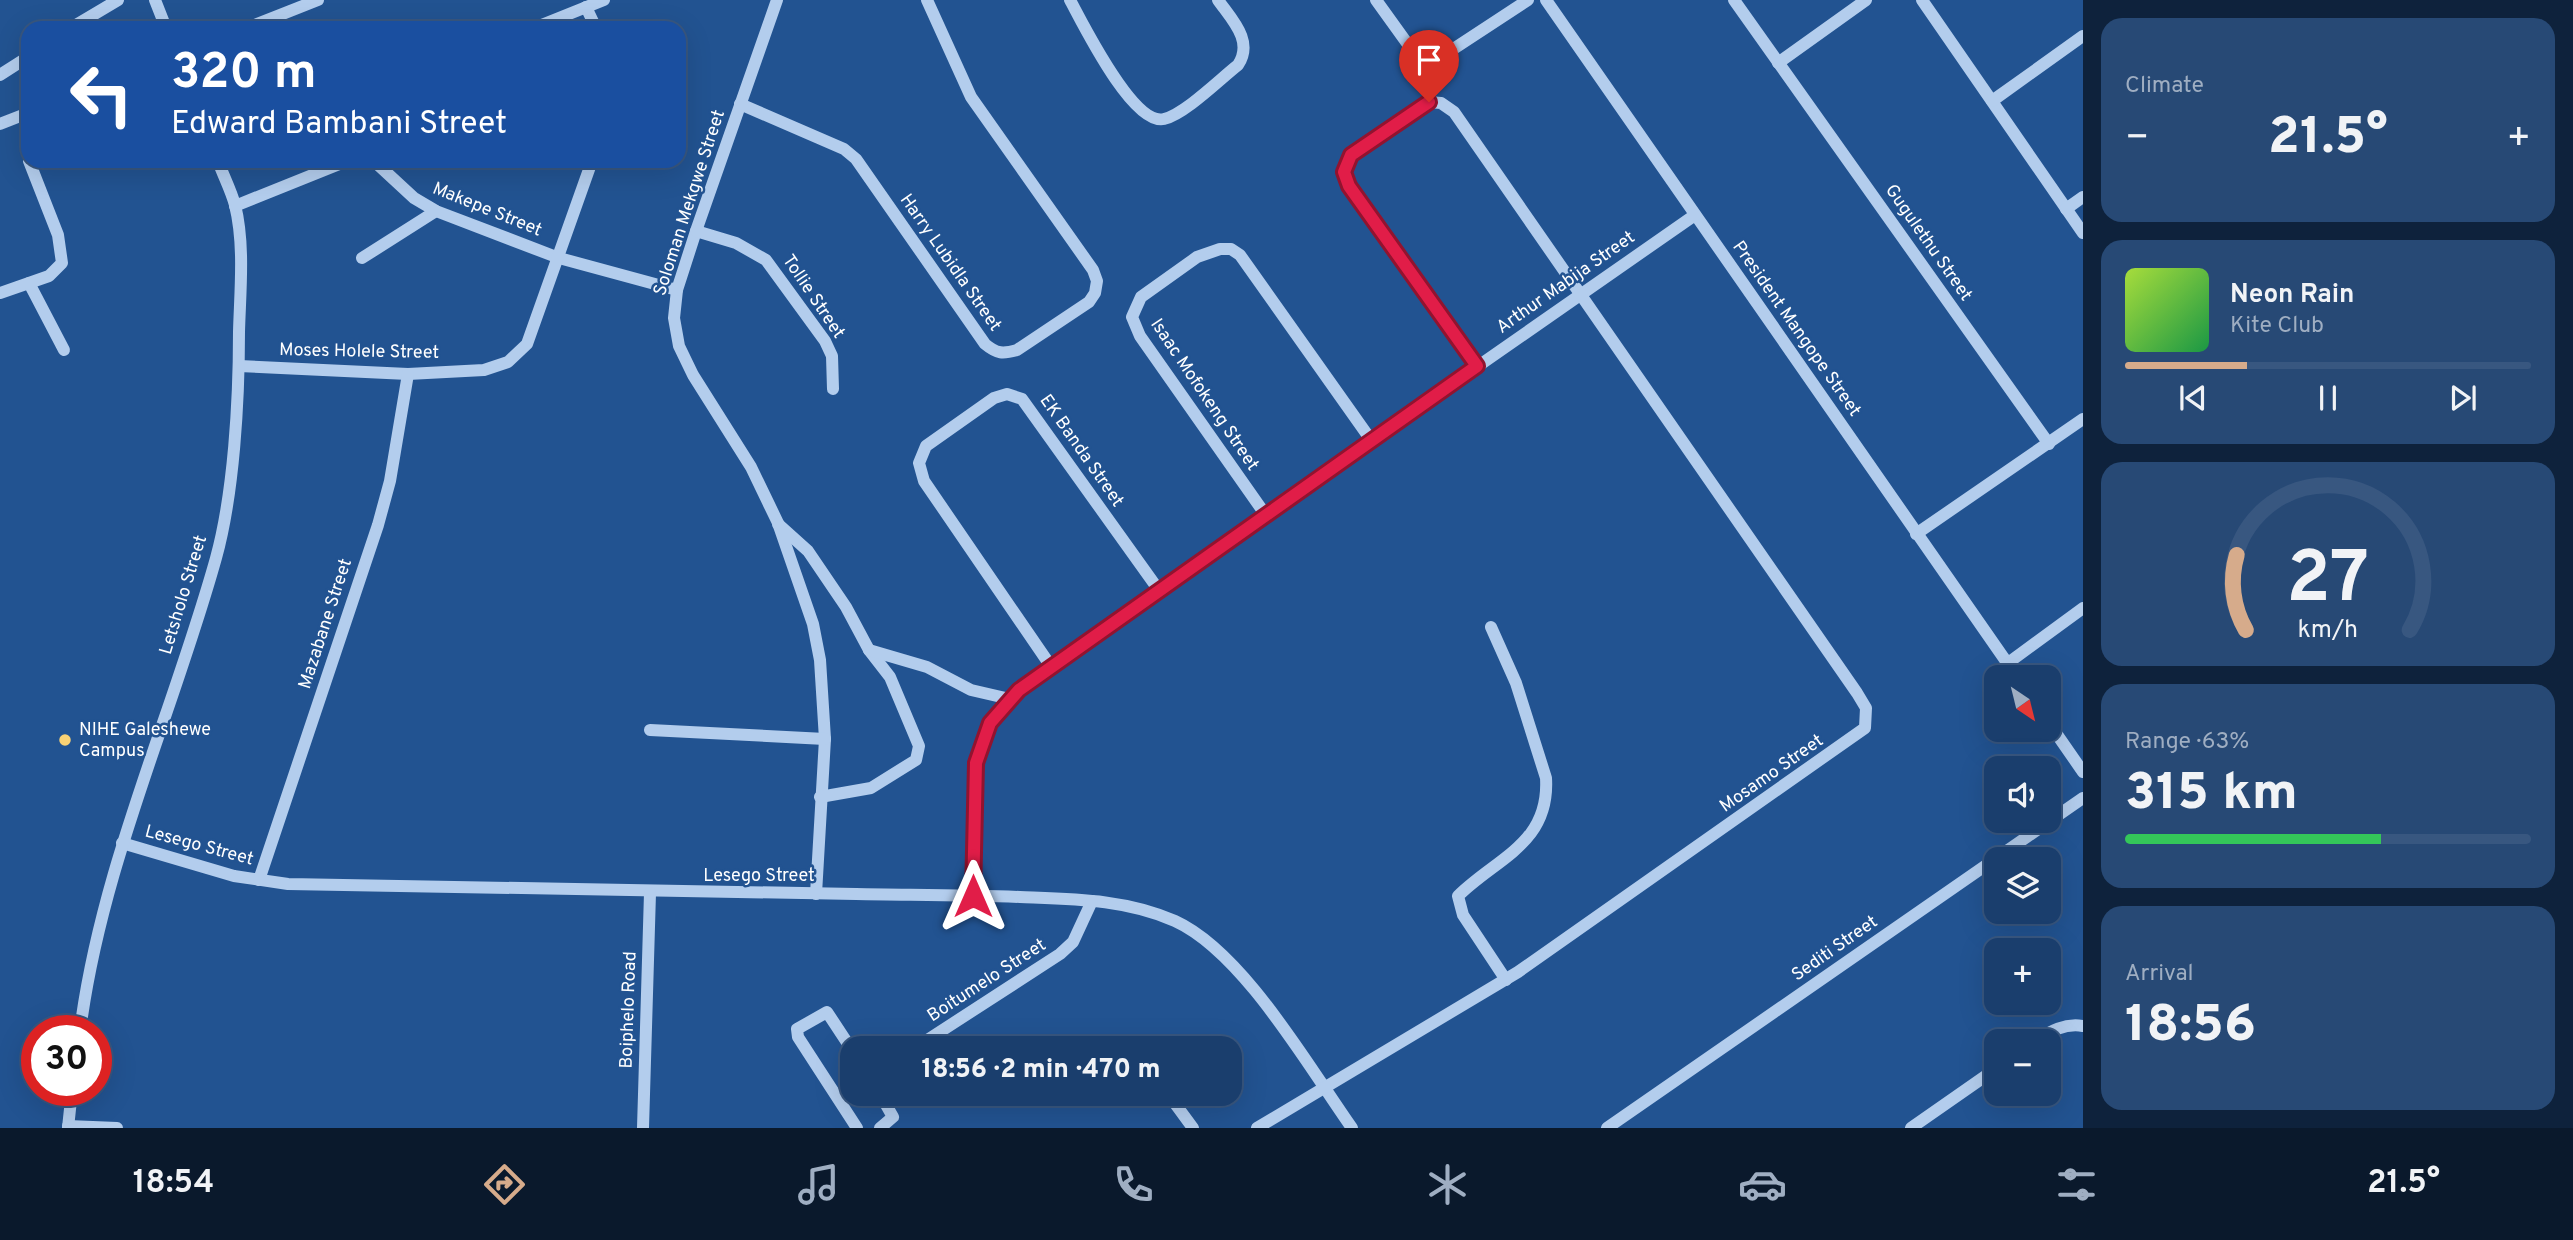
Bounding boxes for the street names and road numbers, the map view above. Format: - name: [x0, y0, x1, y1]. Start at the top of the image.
- street label: Soloman Mekgwe Street: [649, 107, 731, 299]
- street label: Makepe Street: [429, 178, 545, 242]
- street label: Gugulethu Street: [1879, 180, 1977, 306]
- street label: Harry Lubidla Street: [894, 190, 1006, 336]
- street label: Arthur Mabija Street: [1492, 227, 1640, 339]
- street label: President Mangope Street: [1727, 237, 1865, 421]
- street label: Tollie Street: [777, 251, 849, 343]
- street label: Isaac Mofokeng Street: [1144, 314, 1264, 476]
- street label: Moses Holele Street: [279, 339, 439, 365]
- street label: EK Banda Street: [1034, 390, 1128, 512]
- street label: Letsholo Street: [155, 533, 213, 657]
- street label: Mazabane Street: [294, 556, 358, 692]
- street label: Mosamo Street: [1716, 730, 1828, 818]
- street label: Lesego Street: [142, 820, 256, 872]
- street label: Lesego Street: [703, 865, 815, 888]
- street label: Sediti Street: [1787, 911, 1883, 987]
- street label: Boitumelo Street: [923, 934, 1051, 1028]
- street label: Boiphelo Road: [615, 951, 643, 1069]

